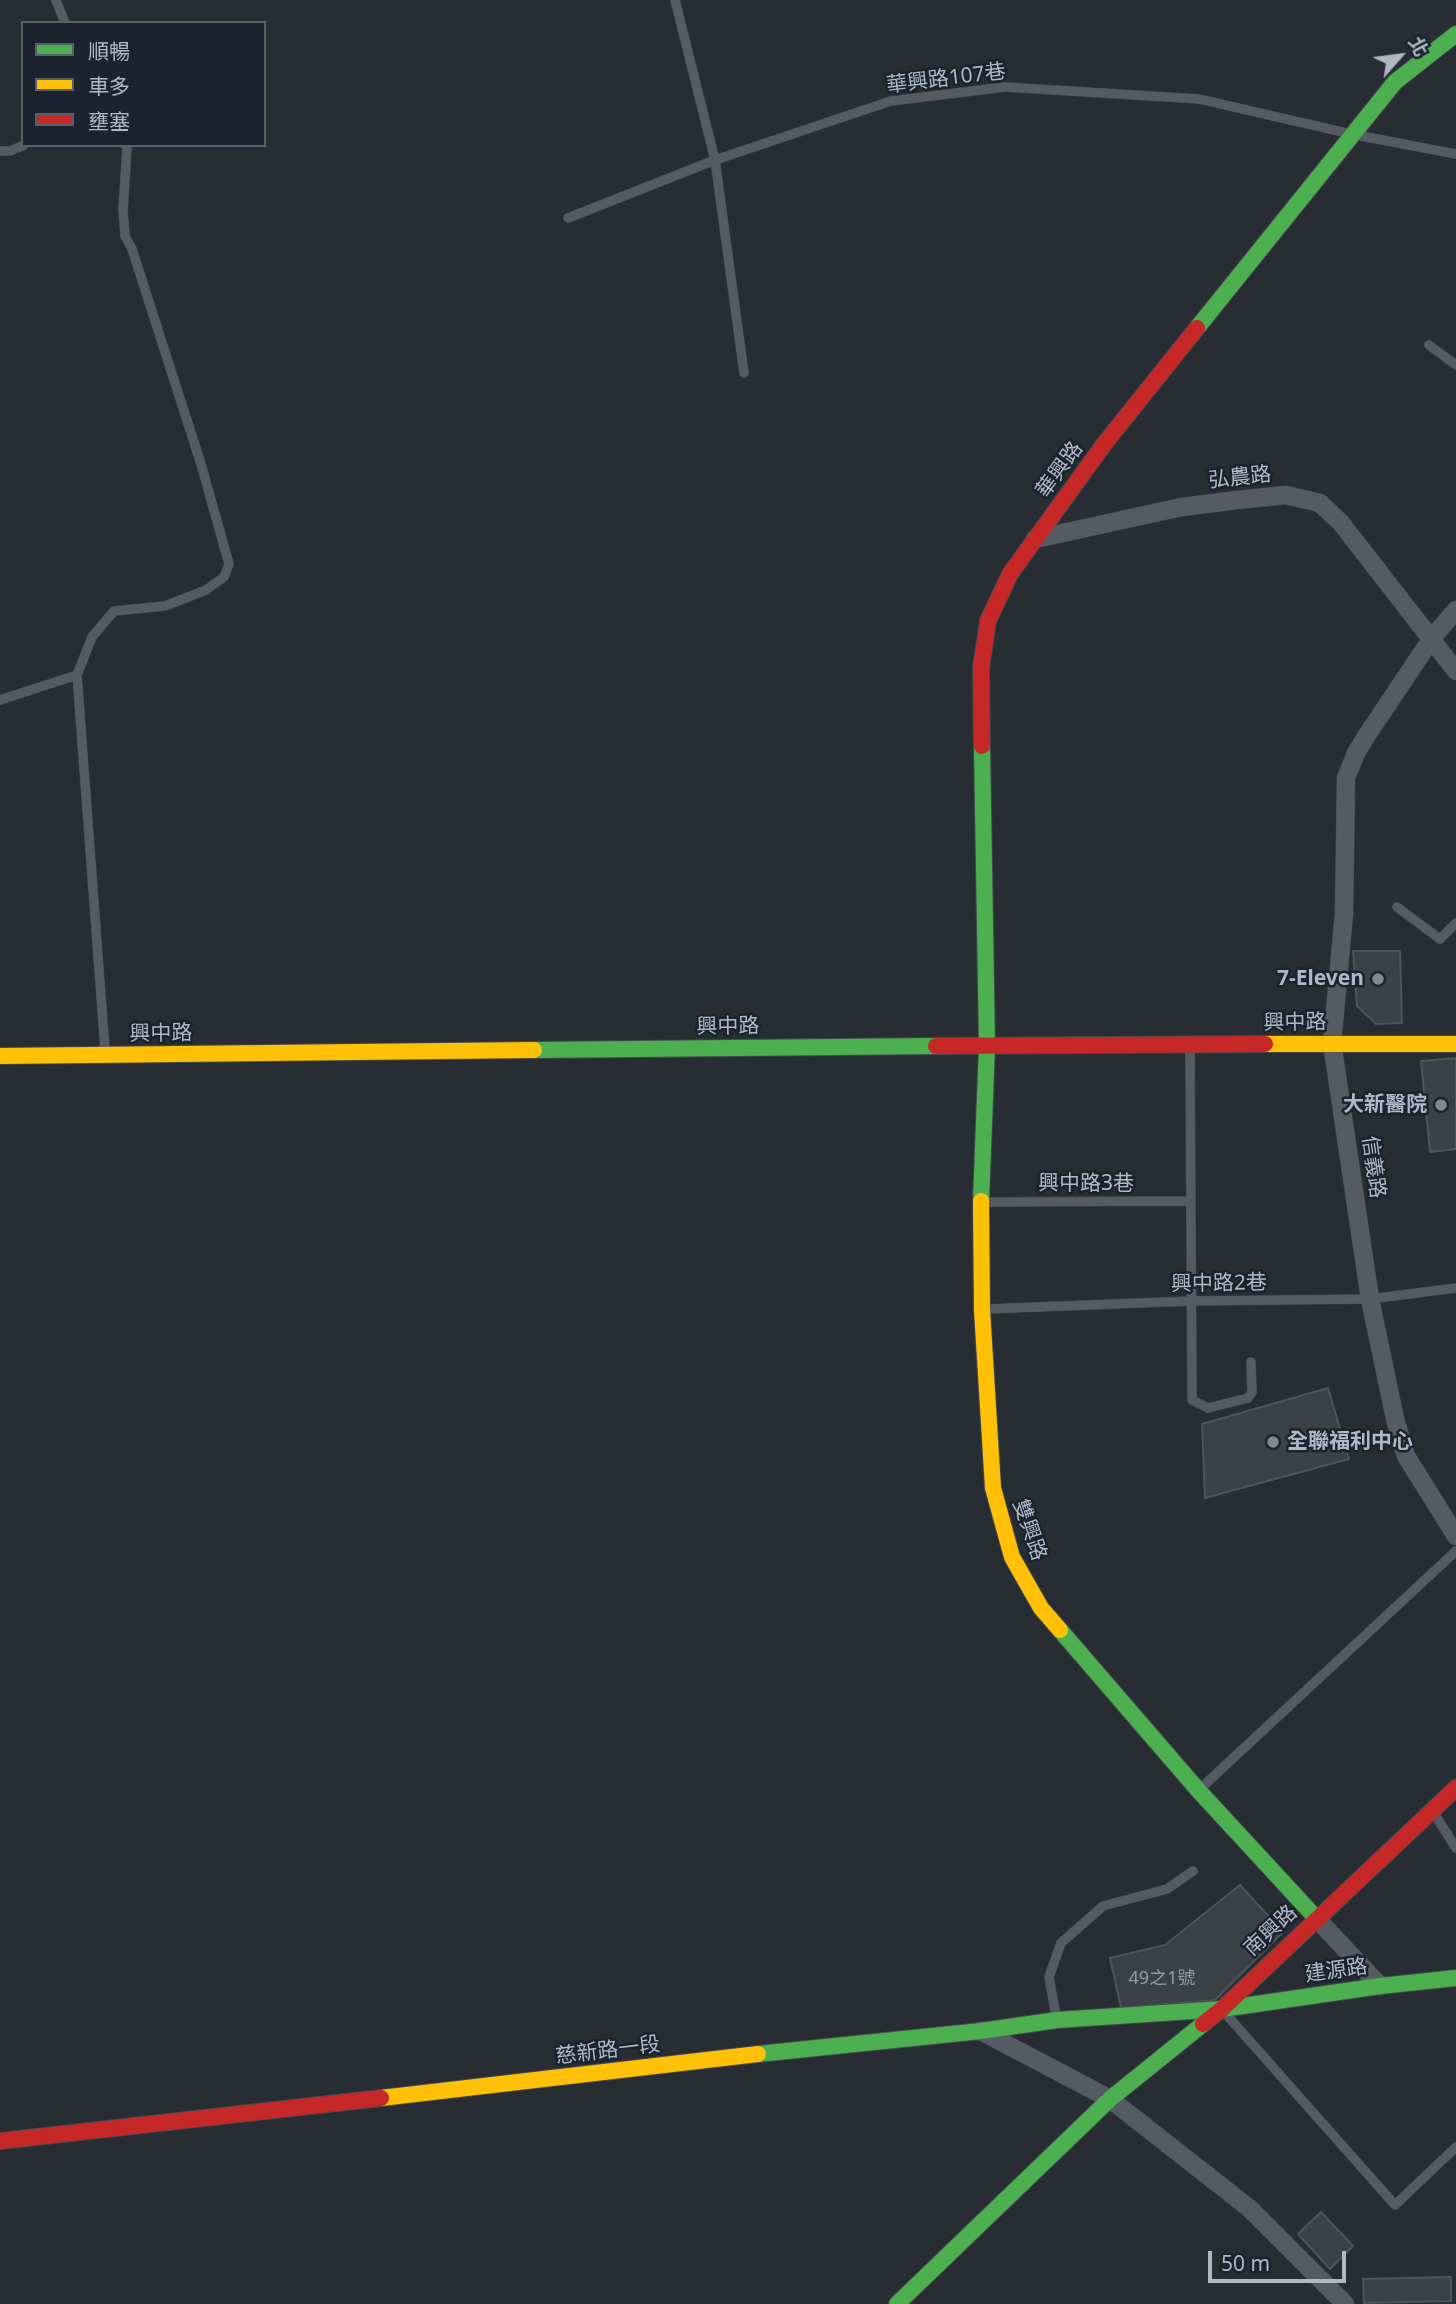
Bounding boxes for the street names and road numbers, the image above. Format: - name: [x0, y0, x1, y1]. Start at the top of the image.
- street label: 華興路107巷: [885, 59, 1007, 99]
- street label: 華興路: [1031, 437, 1089, 503]
- street label: 弘農路: [1207, 462, 1273, 494]
- street label: 興中路: [1263, 1010, 1327, 1036]
- street label: 興中路: [696, 1014, 760, 1040]
- street label: 興中路: [129, 1021, 193, 1047]
- street label: 信義路: [1356, 1134, 1390, 1200]
- street label: 興中路3巷: [1038, 1171, 1134, 1197]
- street label: 興中路2巷: [1171, 1271, 1267, 1297]
- street label: 雙興路: [1007, 1496, 1051, 1564]
- street label: 南興路: [1239, 1900, 1303, 1962]
- street label: 建源路: [1303, 1954, 1369, 1988]
- street label: 慈新路一段: [554, 2032, 662, 2070]

